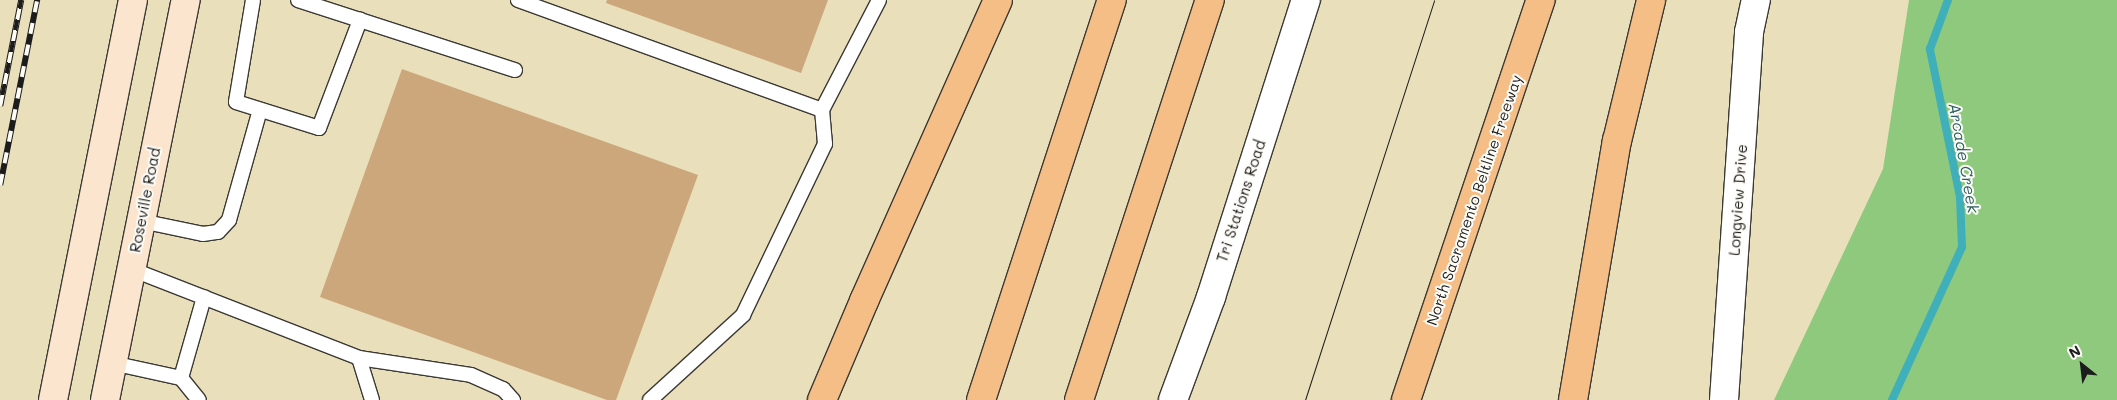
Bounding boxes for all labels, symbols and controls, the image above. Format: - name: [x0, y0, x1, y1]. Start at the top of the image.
- street label: North Sacramento Beltline Freeway: [1423, 72, 1525, 328]
- water label: Arcade Creek: [1945, 101, 1983, 215]
- street label: Tri Stations Road: [1213, 138, 1269, 264]
- street label: Longview Drive: [1725, 144, 1751, 256]
- street label: Roseville Road: [126, 146, 164, 254]
- north arrow: [2057, 340, 2107, 390]
- text: N: [2065, 341, 2084, 362]

